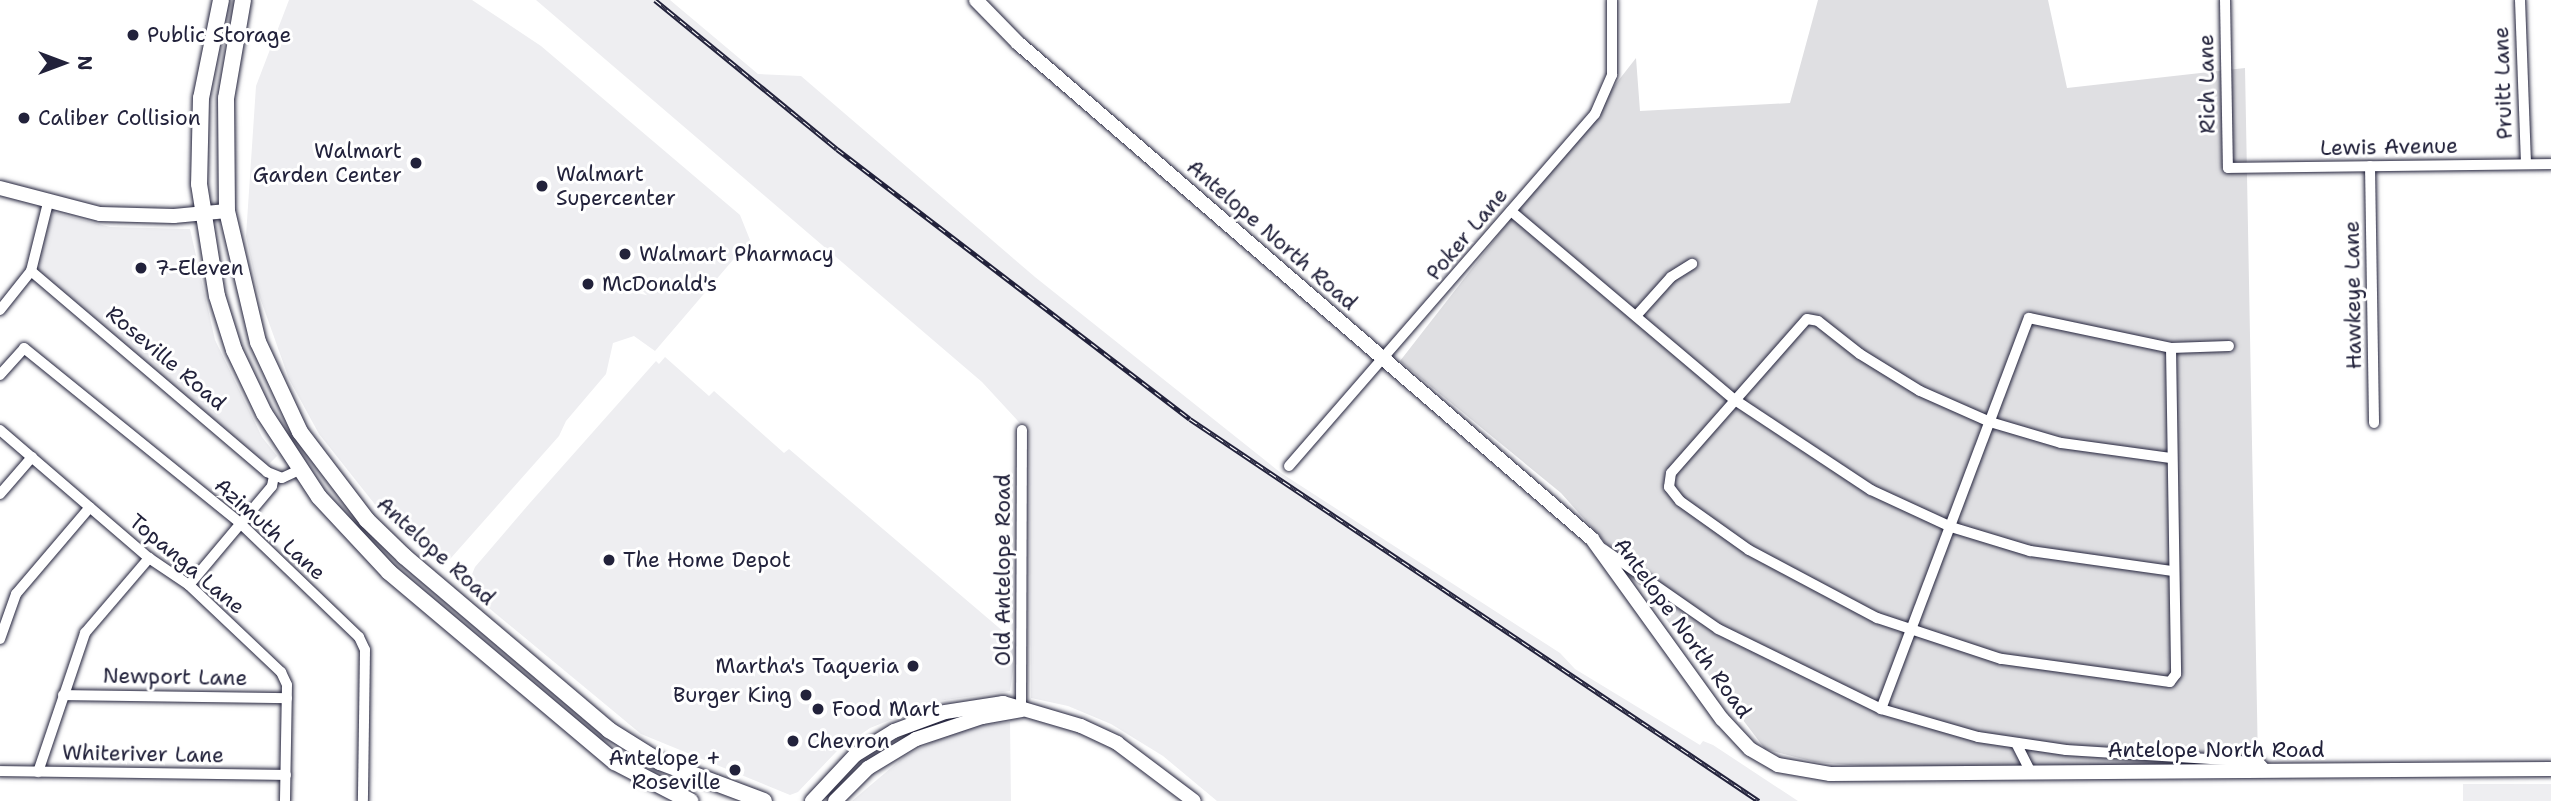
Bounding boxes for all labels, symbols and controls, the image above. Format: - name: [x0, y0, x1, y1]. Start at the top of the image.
- place label: Public Storage: [147, 22, 291, 48]
- street label: Pruitt Lane: [2488, 26, 2518, 140]
- marker: Public Storage: [125, 27, 141, 43]
- north arrow: [28, 28, 98, 98]
- street label: Rich Lane: [2194, 34, 2220, 134]
- text: N: [72, 55, 97, 71]
- place label: Caliber Collision: [38, 105, 200, 131]
- marker: Caliber Collision: [16, 110, 32, 126]
- street label: Lewis Avenue: [2320, 133, 2458, 161]
- place label: Walmart Garden Center: [253, 138, 402, 188]
- street label: Antelope North Road: [1182, 154, 1362, 316]
- marker: Walmart Garden Center: [408, 155, 424, 171]
- place label: Walmart Supercenter: [556, 161, 676, 211]
- marker: Walmart Supercenter: [534, 178, 550, 194]
- street label: Poker Lane: [1421, 183, 1513, 285]
- street label: Hawkeye Lane: [2339, 220, 2367, 370]
- place label: Walmart Pharmacy: [639, 241, 834, 267]
- marker: Walmart Pharmacy: [617, 246, 633, 262]
- place label: 7-Eleven: [155, 255, 244, 281]
- marker: 7-Eleven: [133, 260, 149, 276]
- place label: McDonald's: [602, 271, 717, 297]
- marker: McDonald's: [580, 276, 596, 292]
- street label: Roseville Road: [101, 300, 231, 416]
- street label: Azimuth Lane: [209, 473, 331, 585]
- street label: Old Antelope Road: [990, 474, 1016, 666]
- street label: Antelope Road: [372, 491, 500, 611]
- street label: Topanga Lane: [124, 508, 250, 620]
- street label: Antelope North Road: [1609, 533, 1757, 723]
- place label: The Home Depot: [623, 547, 791, 573]
- marker: The Home Depot: [601, 552, 617, 568]
- place label: Martha's Taqueria: [715, 653, 899, 679]
- marker: Martha's Taqueria: [905, 658, 921, 674]
- street label: Newport Lane: [103, 663, 247, 691]
- place label: Burger King: [673, 682, 792, 708]
- marker: Burger King: [798, 687, 814, 703]
- place label: Food Mart: [832, 696, 940, 722]
- marker: Food Mart: [810, 701, 826, 717]
- place label: Chevron: [807, 728, 890, 754]
- marker: Chevron: [785, 733, 801, 749]
- street label: Antelope North Road: [2107, 737, 2325, 763]
- street label: Whiteriver Lane: [62, 740, 224, 768]
- place label: Antelope + Roseville: [609, 745, 721, 795]
- marker: Antelope + Roseville: [727, 762, 743, 778]

